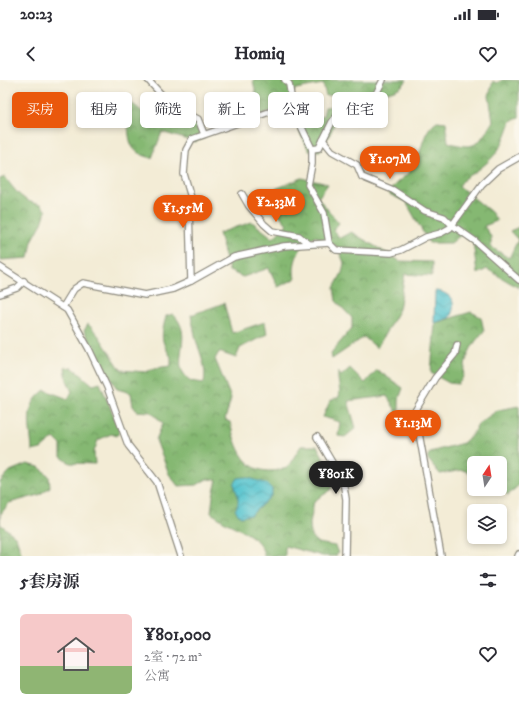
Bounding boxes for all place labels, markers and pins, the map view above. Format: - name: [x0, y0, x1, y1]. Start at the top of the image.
- pin: ¥1.07M: [357, 146, 423, 180]
- pin: ¥2.33M: [243, 189, 309, 223]
- pin: ¥1.55M: [150, 195, 216, 229]
- pin: ¥1.13M: [380, 410, 446, 444]
- pin: ¥801K: [308, 461, 364, 495]

